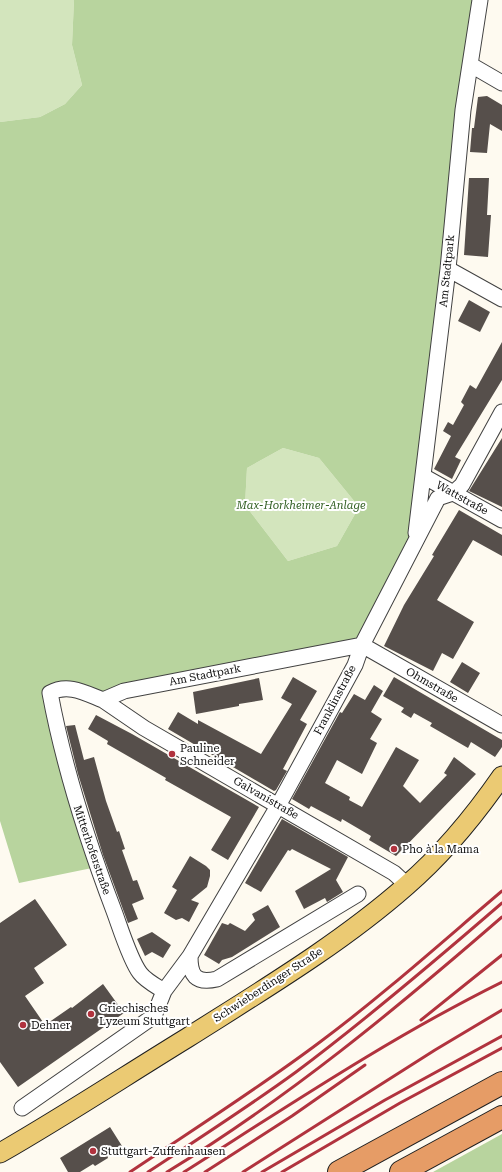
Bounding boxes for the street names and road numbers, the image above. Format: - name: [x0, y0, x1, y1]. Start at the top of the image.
- street label: Am Stadtpark: [437, 234, 457, 308]
- street label: Wattstraße: [434, 478, 490, 518]
- street label: Am Stadtpark: [168, 662, 242, 688]
- street label: Franklinstraße: [311, 663, 359, 737]
- street label: Ohmstraße: [403, 665, 461, 705]
- street label: Galvanistraße: [231, 774, 301, 822]
- street label: Mitterhoferstraße: [71, 803, 113, 897]
- street label: Schwieberdinger Straße: [211, 945, 325, 1025]

